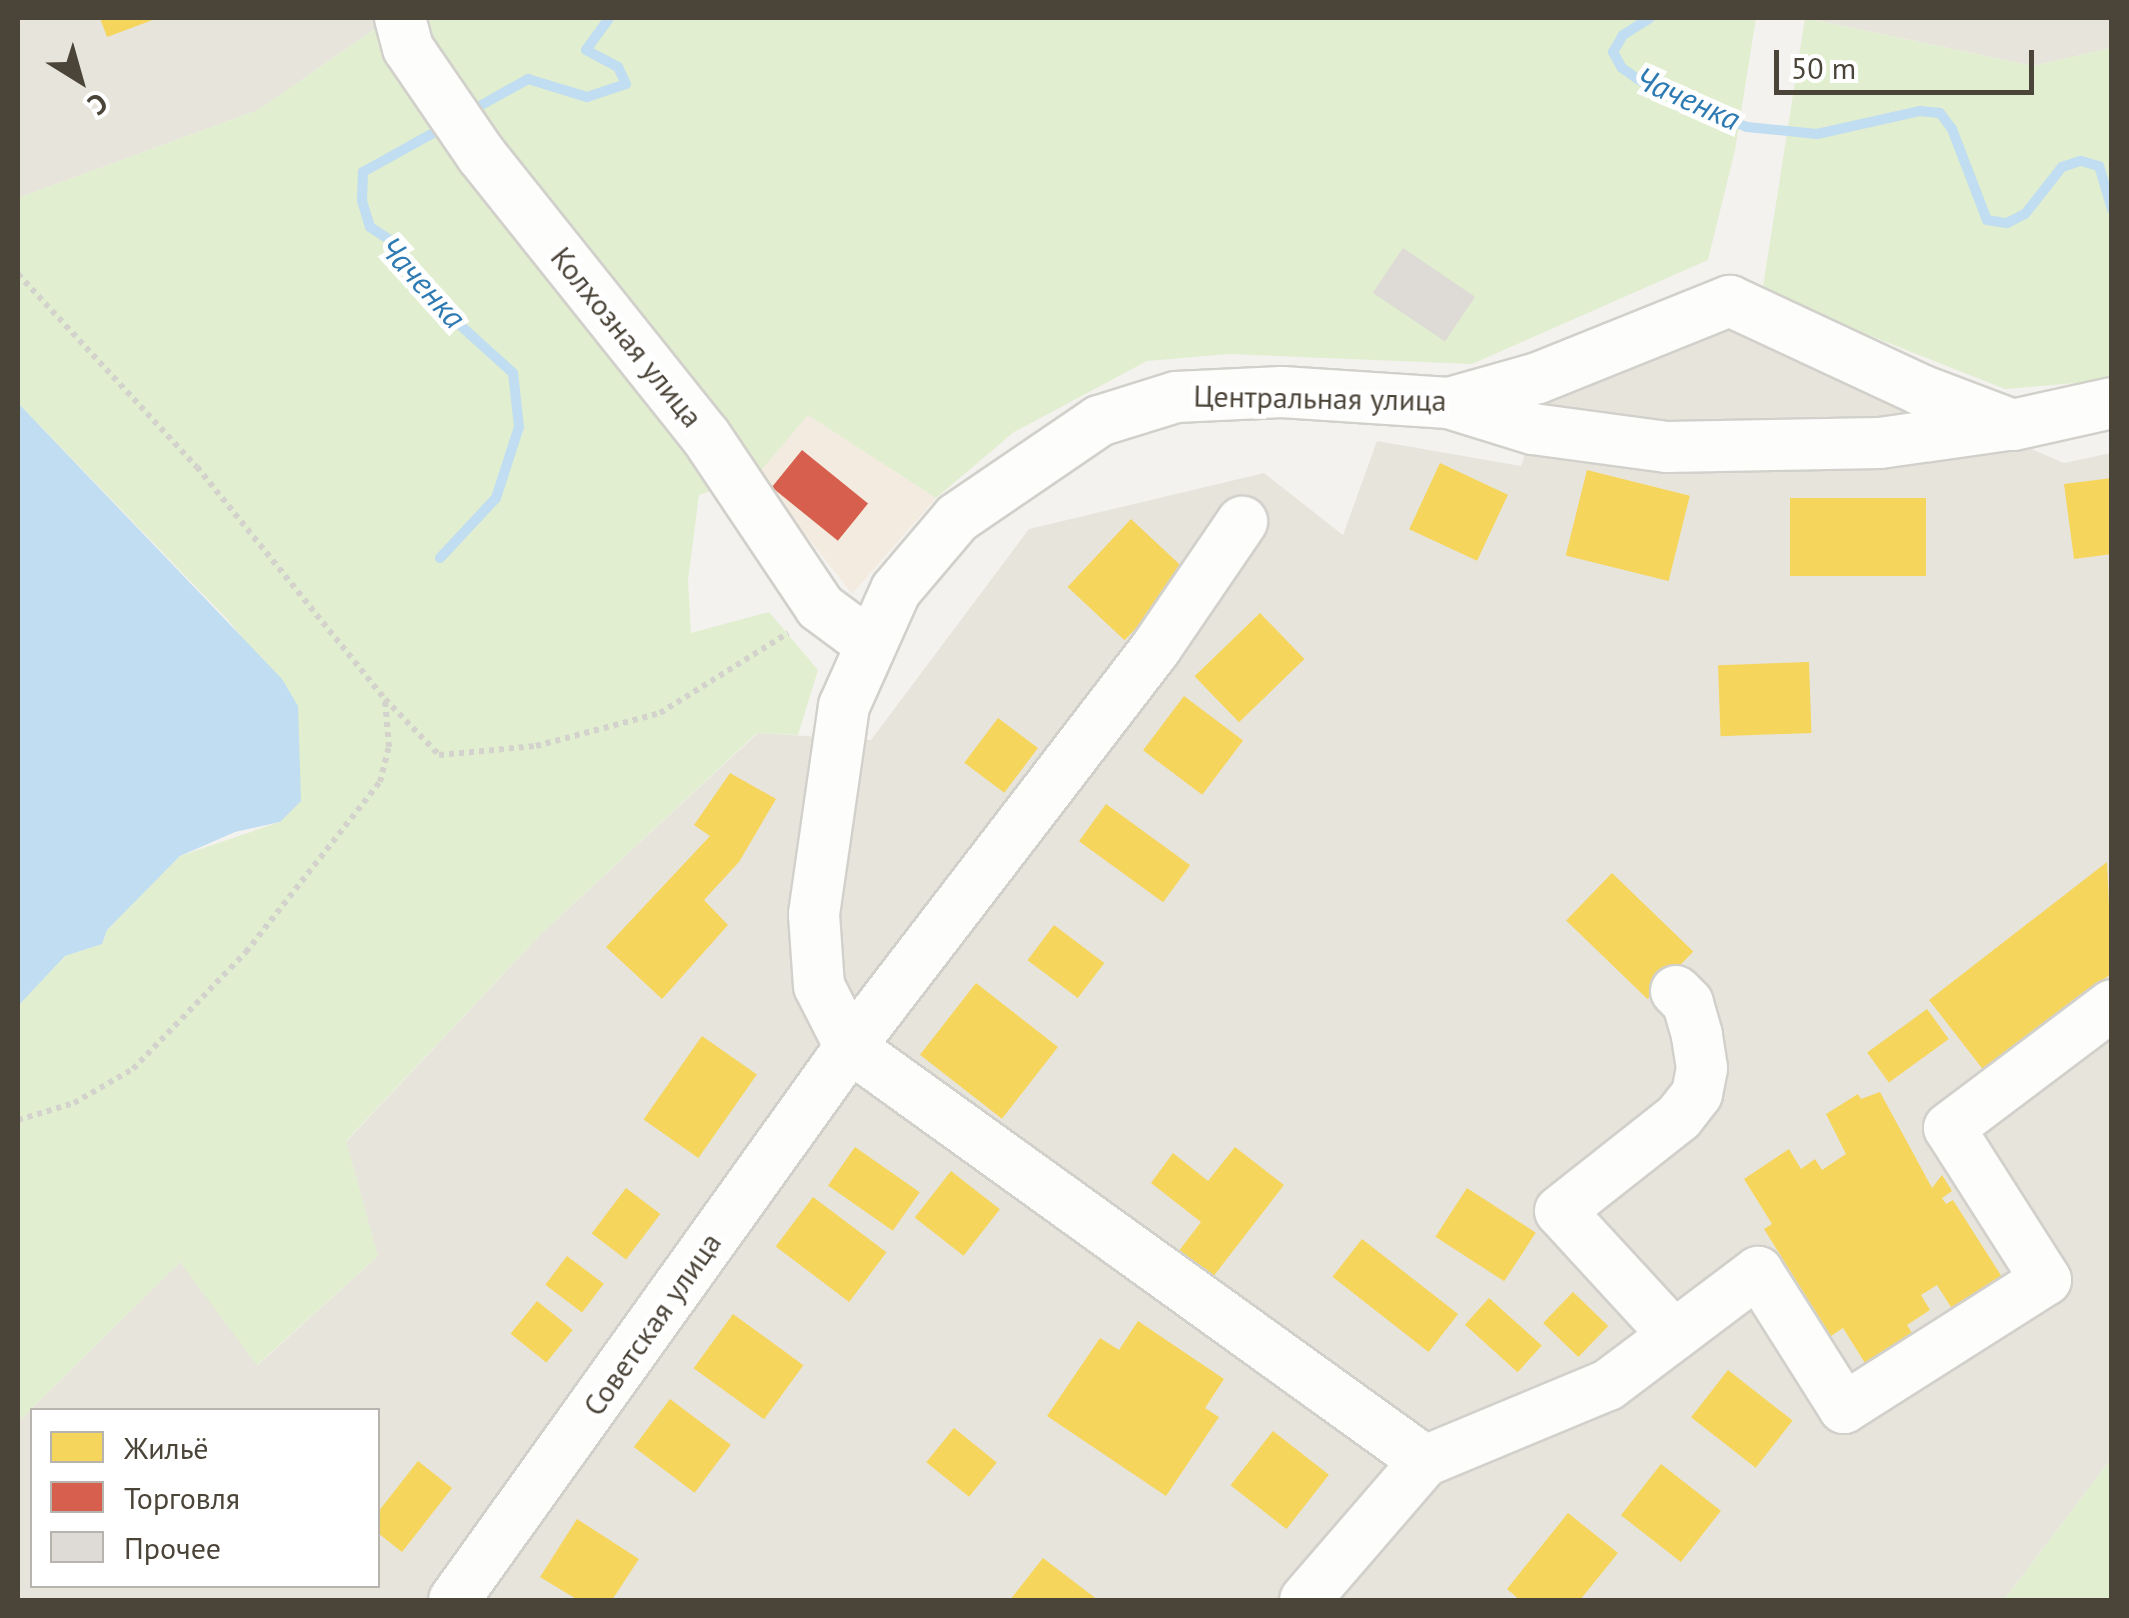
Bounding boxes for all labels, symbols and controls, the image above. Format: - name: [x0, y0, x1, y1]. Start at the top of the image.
- north arrow: [30, 30, 130, 130]
- scale bar: [1779, 30, 2039, 92]
- text: 50 m: [1791, 48, 1856, 87]
- water label: Чаченка: [1630, 58, 1746, 138]
- text: С: [81, 85, 116, 124]
- water label: Чаченка: [372, 228, 474, 336]
- street label: Колхозная улица: [543, 240, 711, 434]
- street label: Центральная улица: [1193, 378, 1447, 418]
- street label: Советская улица: [576, 1226, 728, 1422]
- legend: [30, 1408, 380, 1588]
- text: Жильё: [124, 1428, 208, 1467]
- text: Торговля: [124, 1478, 240, 1517]
- text: Прочее: [124, 1528, 221, 1567]

